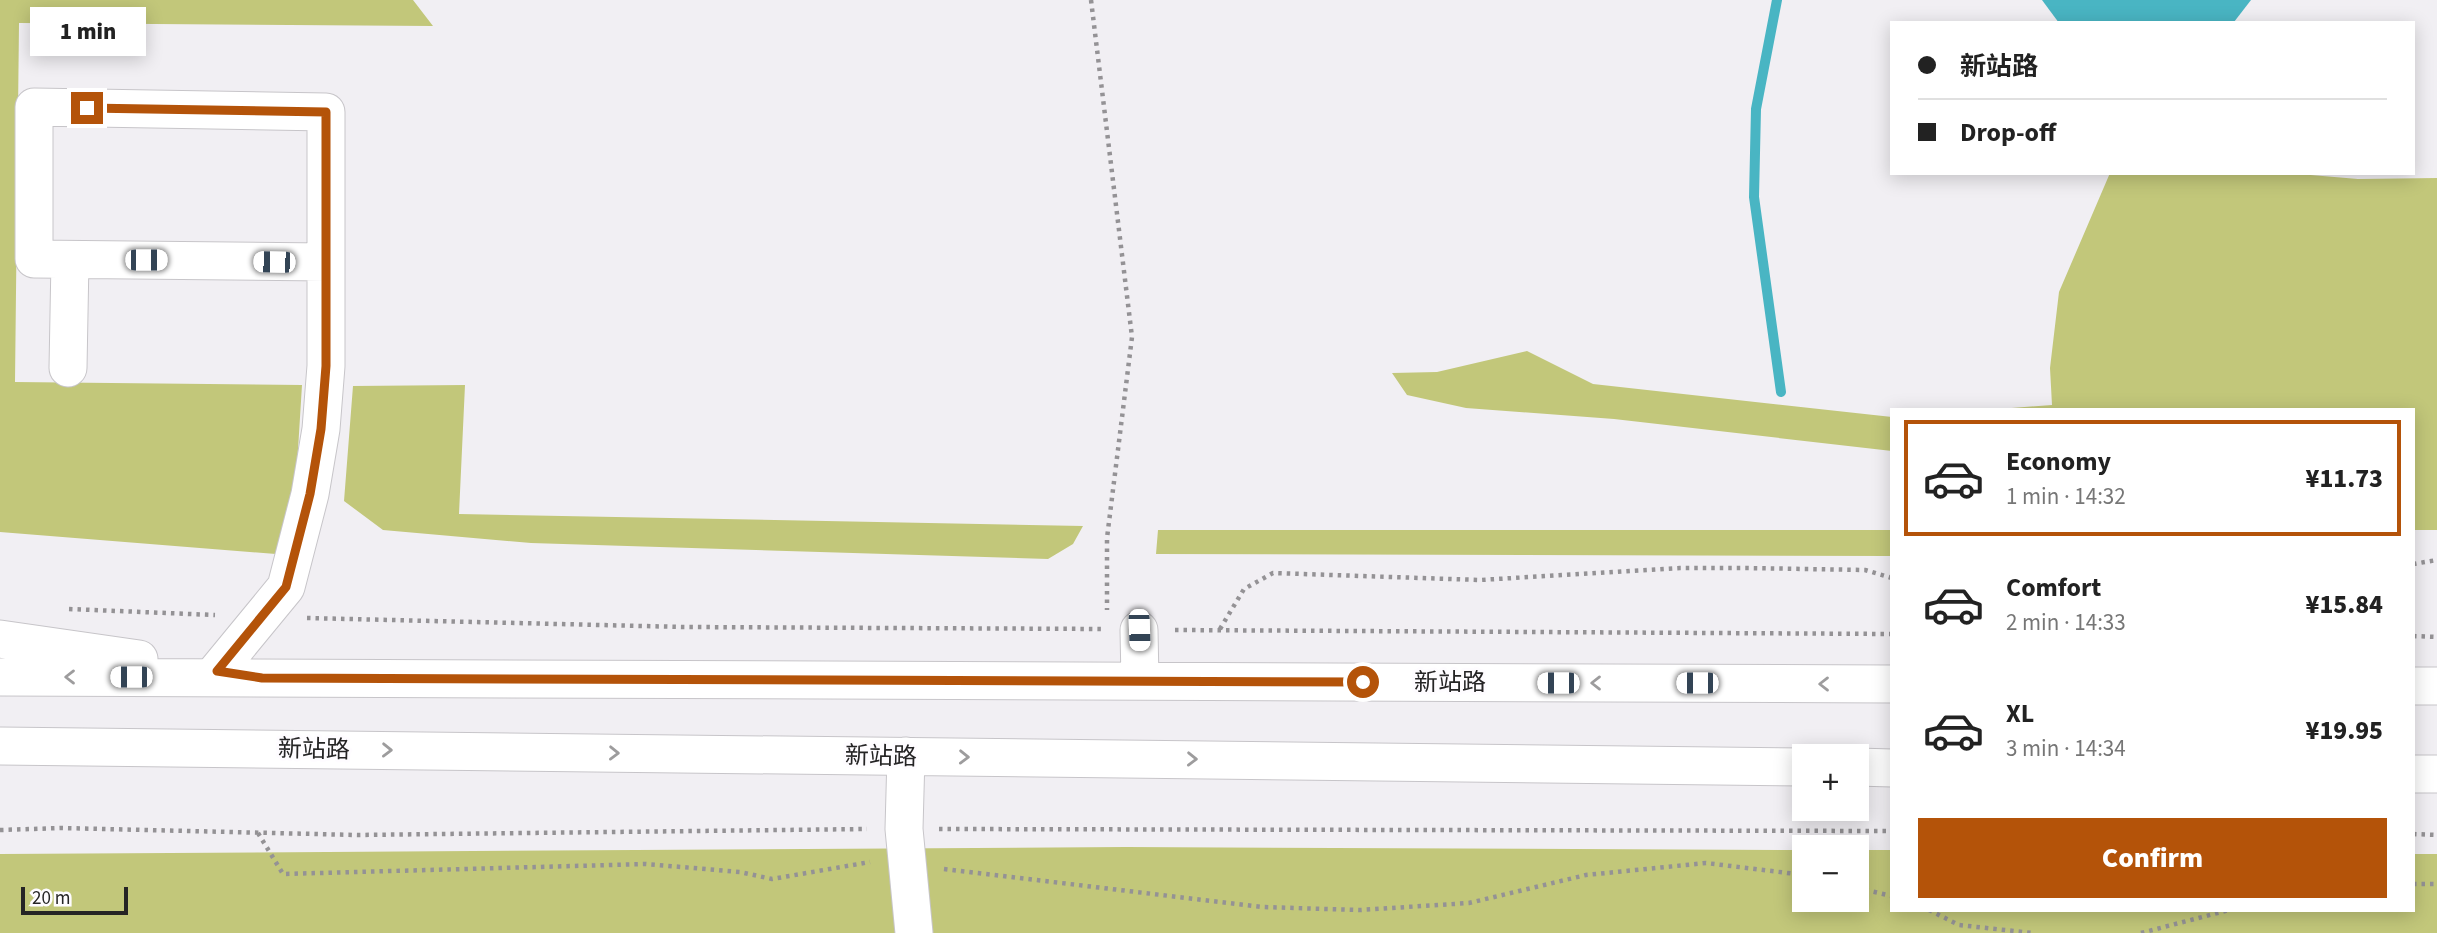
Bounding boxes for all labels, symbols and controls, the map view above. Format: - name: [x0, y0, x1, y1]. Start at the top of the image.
- callout: 1 min: [29, 7, 145, 56]
- text: 1 min: [60, 15, 116, 48]
- text: 新站路: [1960, 48, 2038, 85]
- route end: [71, 92, 103, 124]
- text: Drop-off: [1960, 114, 2056, 151]
- car: [126, 250, 168, 271]
- car: [253, 251, 296, 273]
- text: Economy: [2006, 443, 2111, 480]
- icon: car: [1922, 447, 1985, 510]
- text: ¥11.73: [2306, 460, 2383, 497]
- text: 1 min · 14:32: [2006, 480, 2126, 513]
- text: Comfort: [2006, 569, 2101, 606]
- icon: car: [1922, 573, 1985, 636]
- text: ¥15.84: [2306, 586, 2383, 623]
- text: 2 min · 14:33: [2006, 606, 2126, 639]
- car: [1128, 609, 1151, 651]
- street label: 新站路: [1414, 665, 1486, 700]
- route start: [1347, 666, 1379, 698]
- car: [111, 667, 153, 688]
- one-way arrow: [64, 669, 75, 685]
- car: [1538, 673, 1580, 694]
- car: [1677, 673, 1719, 694]
- one-way arrow: [1590, 675, 1601, 691]
- one-way arrow: [1818, 676, 1828, 692]
- text: XL: [2006, 695, 2034, 732]
- icon: car: [1922, 699, 1985, 762]
- text: ¥19.95: [2306, 712, 2383, 749]
- street label: 新站路: [278, 731, 350, 768]
- text: 3 min · 14:34: [2006, 732, 2126, 765]
- street label: 新站路: [845, 738, 917, 775]
- one-way arrow: [382, 742, 392, 758]
- map controls: [1792, 744, 1869, 912]
- button: +: [1792, 744, 1869, 821]
- one-way arrow: [609, 745, 620, 761]
- one-way arrow: [959, 749, 970, 765]
- one-way arrow: [1186, 752, 1197, 767]
- button: Confirm: [1918, 818, 2387, 898]
- button: −: [1792, 835, 1869, 912]
- scale bar: [21, 884, 128, 916]
- text: 20 m: [32, 885, 70, 912]

